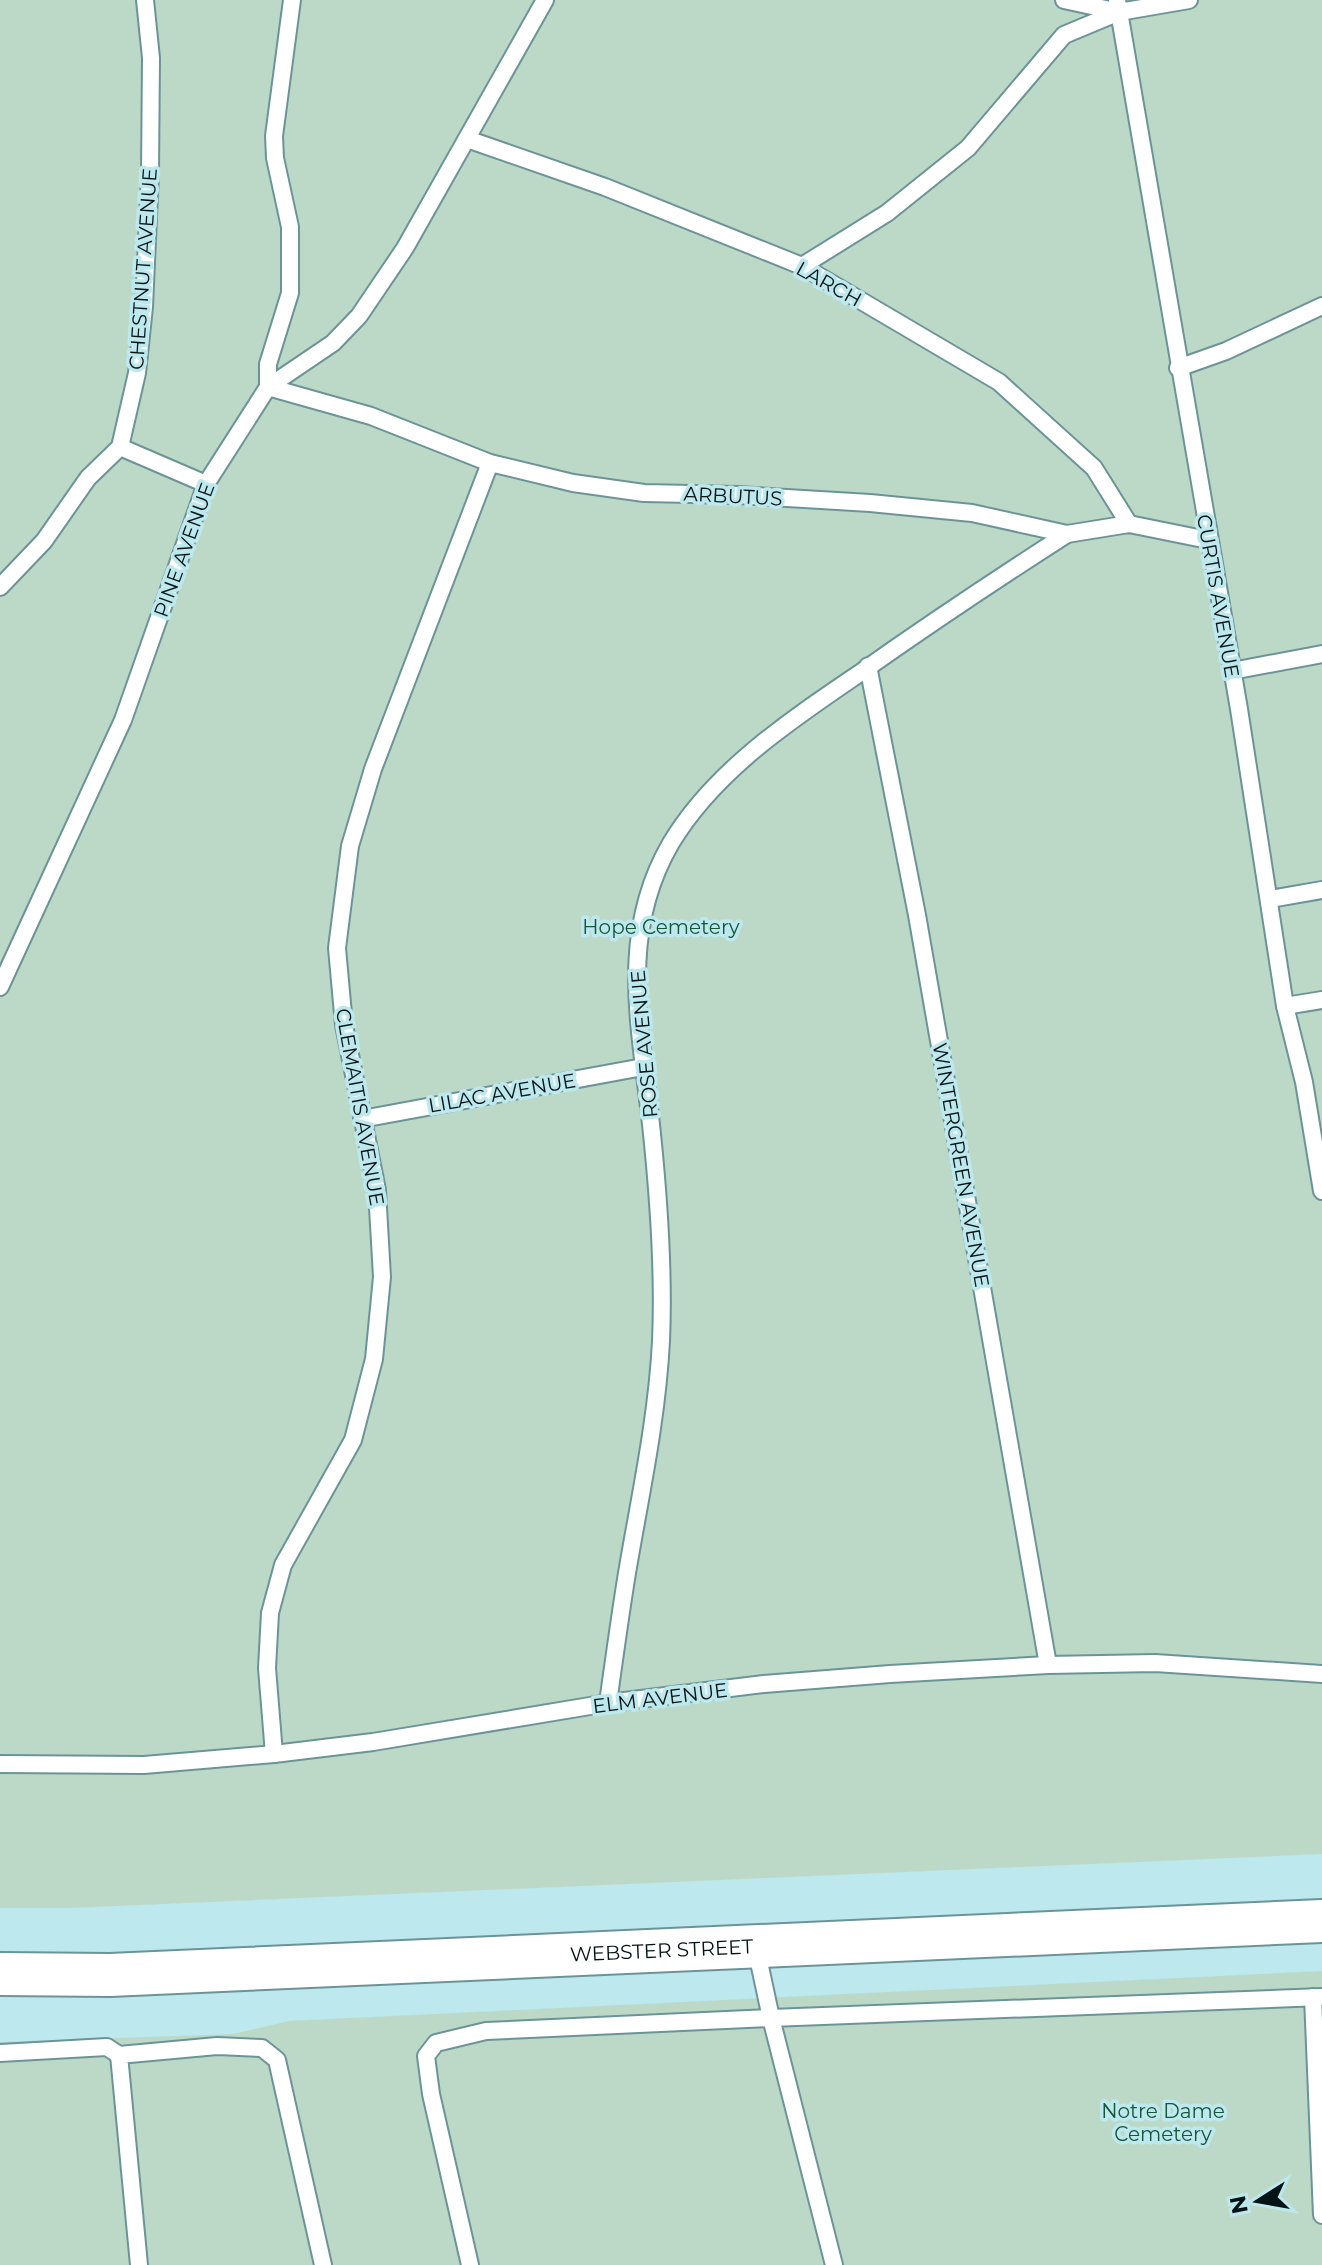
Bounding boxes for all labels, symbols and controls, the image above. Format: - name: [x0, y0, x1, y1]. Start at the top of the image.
- street label: CHESTNUT AVENUE: [124, 167, 162, 371]
- street label: LARCH: [792, 256, 866, 312]
- street label: PINE AVENUE: [149, 480, 219, 620]
- street label: ARBUTUS: [683, 481, 783, 511]
- street label: CURTIS AVENUE: [1192, 512, 1244, 680]
- park label: Hope Cemetery: [582, 915, 740, 939]
- street label: ROSE AVENUE: [626, 969, 662, 1119]
- street label: CLEMAITIS AVENUE: [331, 1006, 389, 1208]
- street label: WINTERGREEN AVENUE: [928, 1041, 994, 1289]
- street label: LILAC AVENUE: [426, 1068, 578, 1118]
- street label: ELM AVENUE: [591, 1678, 729, 1718]
- street label: WEBSTER STREET: [569, 1934, 754, 1967]
- park label: Notre Dame Cemetery: [1101, 2099, 1225, 2146]
- north arrow: [1218, 2161, 1298, 2241]
- text: N: [1224, 2193, 1254, 2216]

